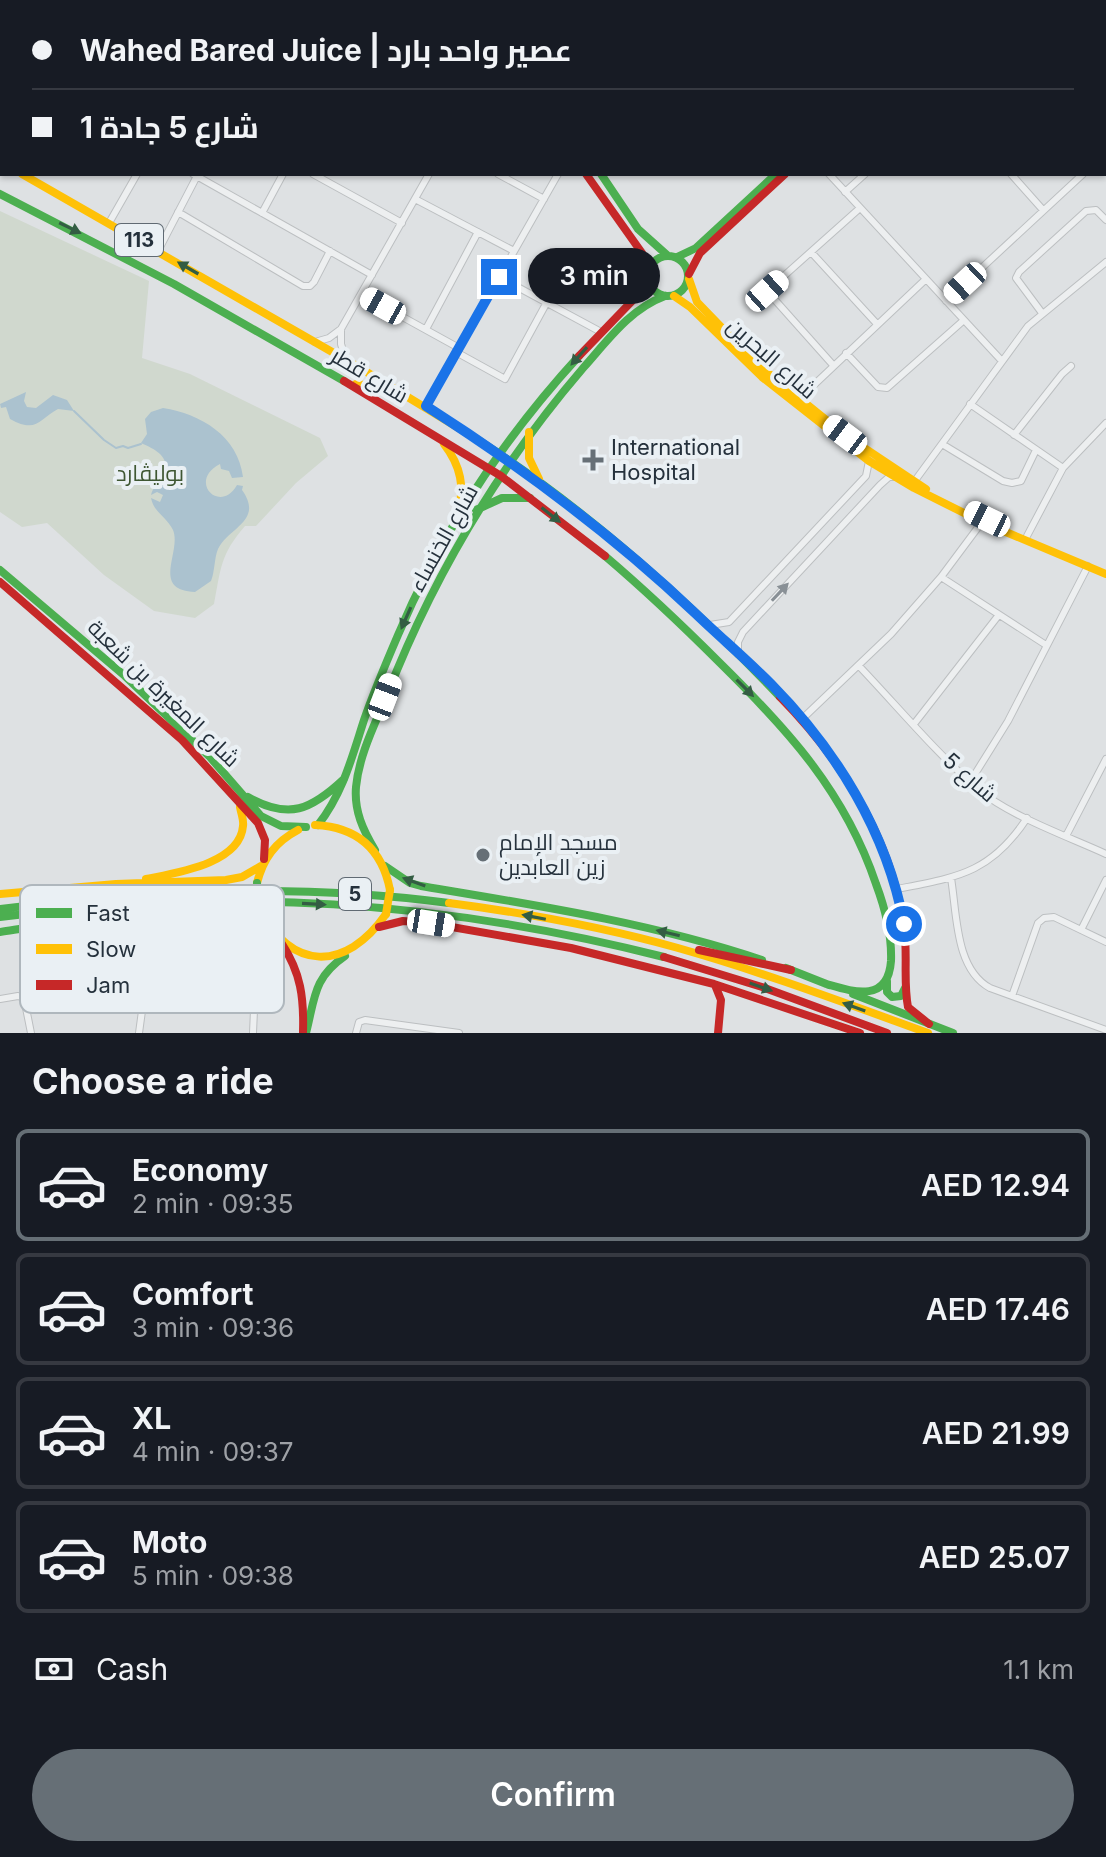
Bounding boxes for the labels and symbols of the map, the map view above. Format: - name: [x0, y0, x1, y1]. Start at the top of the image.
- one-way arrow: [59, 221, 82, 235]
- road number: 113: [115, 224, 163, 256]
- callout: 3 min: [527, 249, 659, 305]
- car: [939, 258, 991, 308]
- route end: [481, 259, 517, 295]
- one-way arrow: [177, 261, 199, 275]
- car: [741, 266, 793, 316]
- car: [356, 284, 410, 328]
- street label: شارع البحرين: [721, 312, 822, 405]
- street label: شارع قطر: [324, 341, 413, 410]
- one-way arrow: [571, 346, 589, 365]
- car: [819, 411, 871, 459]
- place label: International Hospital: [611, 434, 740, 485]
- marker: International Hospital: [582, 449, 604, 471]
- park label: بوليڤارد: [116, 460, 184, 486]
- street label: شارع الخنساء: [403, 480, 485, 597]
- car: [960, 498, 1014, 540]
- one-way arrow: [541, 506, 561, 522]
- one-way arrow: [771, 583, 789, 602]
- one-way arrow: [399, 607, 412, 630]
- street label: شارع المغيرة بن شعبة: [81, 614, 245, 773]
- car: [365, 670, 405, 724]
- one-way arrow: [735, 678, 754, 697]
- street label: شارع 5: [937, 747, 1002, 809]
- place label: مسجد الإمام زين العابدين: [499, 829, 618, 881]
- marker: مسجد الإمام زين العابدين: [474, 846, 492, 864]
- one-way arrow: [402, 875, 426, 888]
- road number: 5: [339, 878, 371, 910]
- legend: [20, 885, 284, 1013]
- one-way arrow: [302, 897, 327, 910]
- text: Fast: [86, 900, 130, 926]
- route start: [886, 906, 922, 942]
- car: [405, 907, 457, 939]
- one-way arrow: [521, 910, 546, 923]
- one-way arrow: [655, 926, 680, 939]
- text: Slow: [86, 936, 136, 962]
- text: Jam: [86, 972, 130, 998]
- one-way arrow: [749, 981, 773, 993]
- one-way arrow: [842, 1000, 866, 1012]

